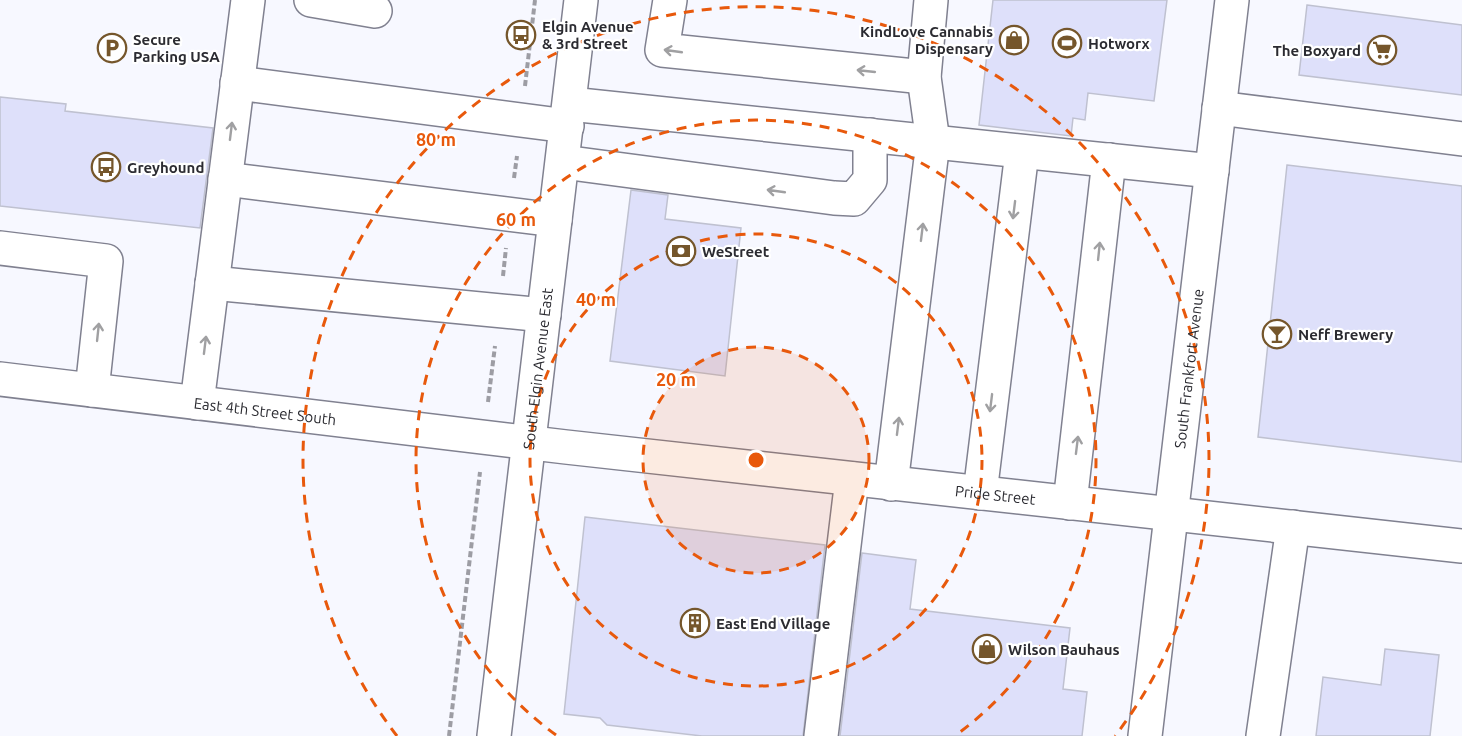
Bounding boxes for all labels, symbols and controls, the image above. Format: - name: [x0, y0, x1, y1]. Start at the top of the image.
- place label: Elgin Avenue & 3rd Street: [542, 18, 634, 52]
- bus stop icon: Elgin Avenue & 3rd Street: [505, 19, 537, 51]
- place label: KindLove Cannabis Dispensary: [860, 23, 993, 57]
- shop icon: KindLove Cannabis Dispensary: [998, 24, 1030, 56]
- sports icon: Hotworx: [1051, 27, 1083, 59]
- place label: Secure Parking USA: [133, 31, 220, 65]
- parking icon: Secure Parking USA: [96, 32, 128, 64]
- supermarket icon: The Boxyard: [1366, 34, 1398, 66]
- place label: Hotworx: [1088, 35, 1150, 52]
- place label: The Boxyard: [1273, 42, 1361, 59]
- one-way arrow: [664, 45, 683, 56]
- one-way arrow: [857, 65, 877, 76]
- one-way arrow: [226, 121, 237, 141]
- text: 80 m: [416, 129, 456, 149]
- bus stop icon: Greyhound: [90, 151, 122, 183]
- place label: Greyhound: [127, 159, 204, 176]
- one-way arrow: [767, 185, 786, 196]
- one-way arrow: [1009, 199, 1020, 219]
- text: 60 m: [496, 209, 536, 229]
- one-way arrow: [917, 223, 928, 243]
- bank icon: WeStreet: [665, 235, 697, 267]
- one-way arrow: [1093, 242, 1104, 262]
- place label: WeStreet: [702, 243, 770, 260]
- street label: South Elgin Avenue East: [519, 287, 555, 450]
- street label: South Frankfort Avenue: [1171, 288, 1206, 449]
- text: 40 m: [576, 289, 616, 309]
- bar icon: Neff Brewery: [1261, 318, 1293, 350]
- one-way arrow: [93, 323, 104, 342]
- place label: Neff Brewery: [1298, 326, 1393, 343]
- one-way arrow: [199, 336, 210, 356]
- text: 20 m: [656, 369, 696, 389]
- one-way arrow: [985, 393, 996, 413]
- street label: East 4th Street South: [193, 394, 337, 428]
- one-way arrow: [893, 416, 904, 436]
- one-way arrow: [1072, 436, 1083, 455]
- centre of rings: [746, 450, 766, 470]
- street label: Pride Street: [954, 482, 1036, 507]
- building icon: East End Village: [679, 607, 711, 639]
- place label: East End Village: [716, 615, 830, 632]
- shop icon: Wilson Bauhaus: [971, 633, 1003, 665]
- place label: Wilson Bauhaus: [1008, 641, 1120, 658]

